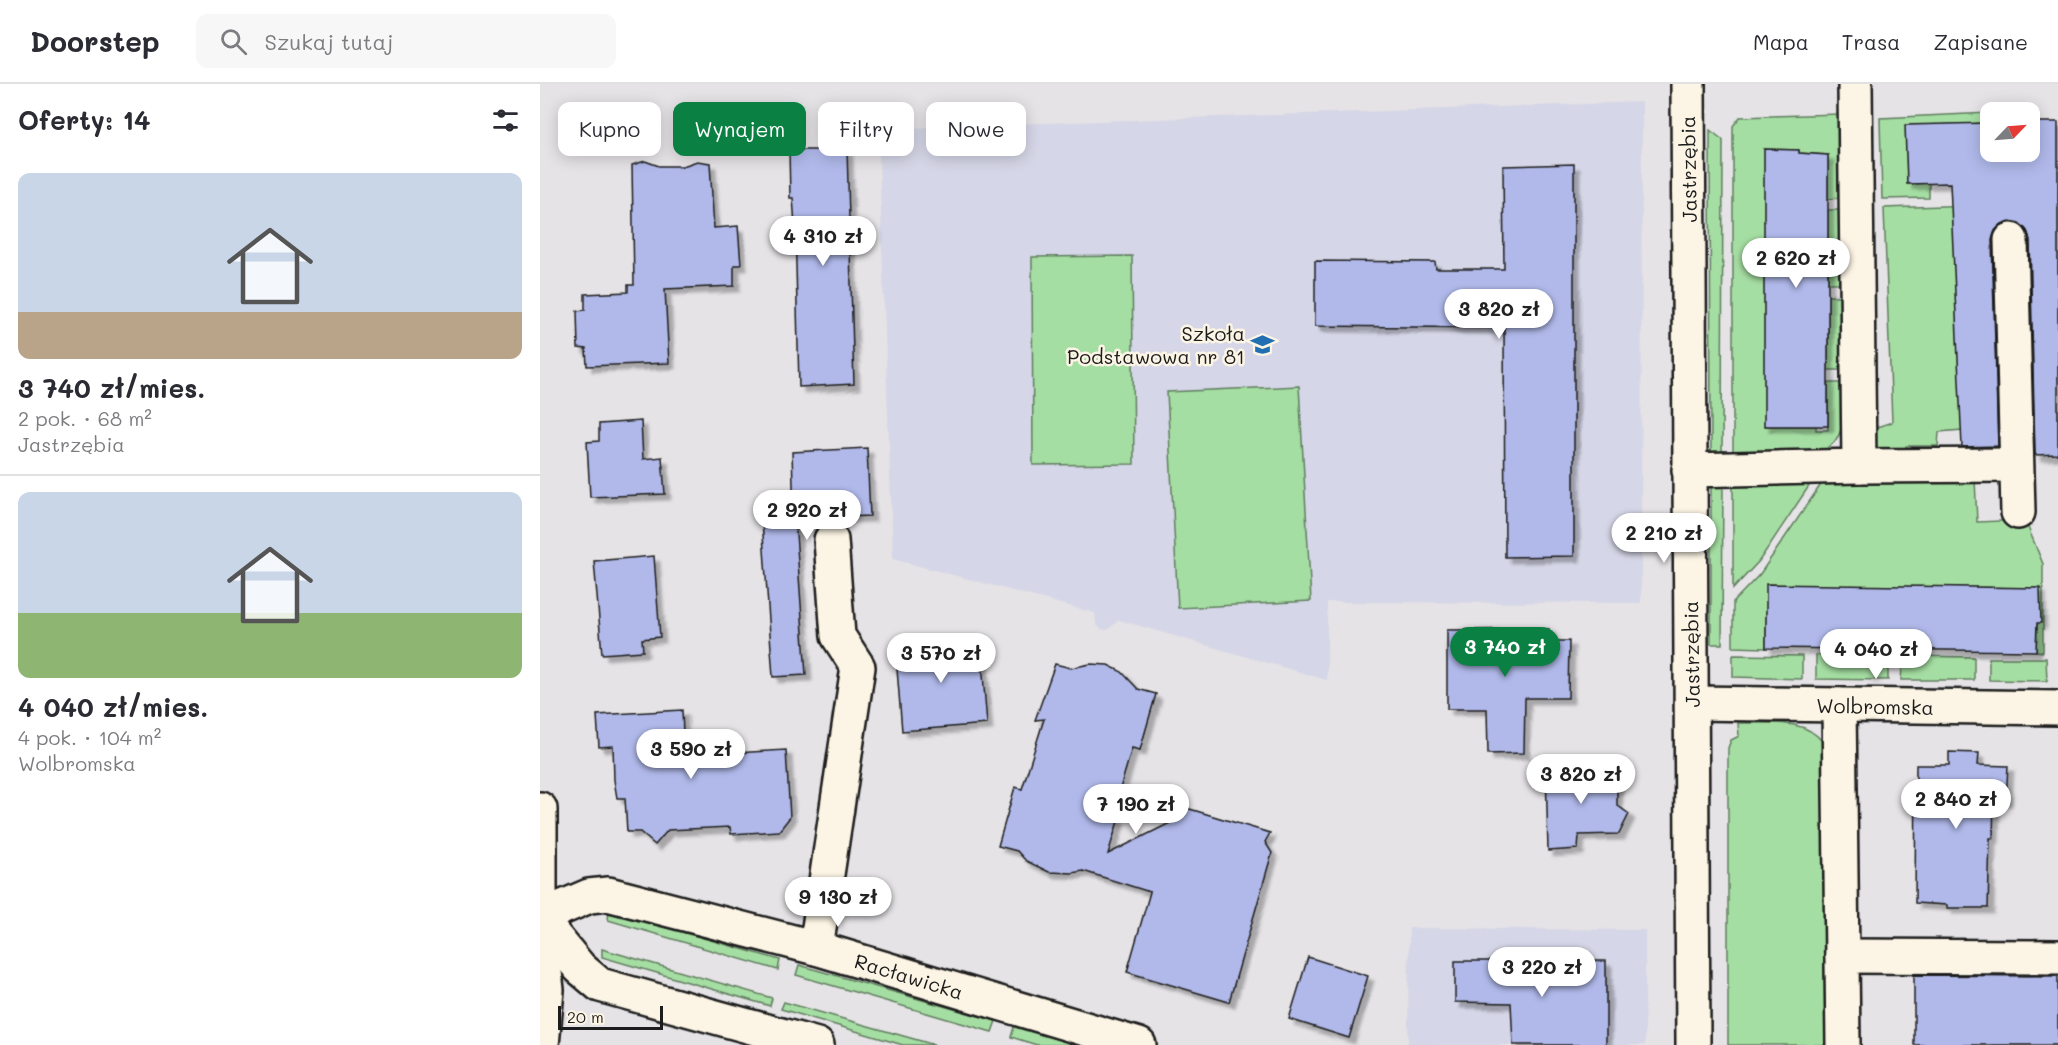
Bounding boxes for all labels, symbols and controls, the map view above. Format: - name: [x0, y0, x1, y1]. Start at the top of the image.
- search box: [196, 14, 616, 68]
- text: Doorstep: [30, 23, 160, 59]
- icon: search: [217, 25, 250, 58]
- text: Szukaj tutaj: [265, 27, 394, 56]
- text: Mapa: [1753, 28, 1809, 55]
- text: Trasa: [1842, 28, 1900, 55]
- text: Zapisane: [1933, 28, 2028, 55]
- chip: Kupno: [558, 102, 661, 156]
- chip: Wynajem: [673, 102, 806, 156]
- chip: Filtry: [818, 102, 914, 156]
- chip: Nowe: [926, 102, 1026, 156]
- north arrow: [1980, 102, 2040, 162]
- map controls: [1980, 102, 2040, 162]
- text: Oferty: 14: [18, 103, 151, 137]
- icon: filters: [489, 104, 522, 137]
- street label: Jastrzębia: [1674, 115, 1702, 223]
- icon: home: [216, 212, 324, 320]
- pin: 4 310 zł: [761, 216, 885, 267]
- text: 4 310 zł: [783, 222, 863, 248]
- pin: 2 620 zł: [1734, 238, 1858, 289]
- text: 2 620 zł: [1756, 244, 1836, 270]
- pin: 3 820 zł: [1437, 289, 1561, 340]
- text: 3 820 zł: [1458, 295, 1540, 321]
- place label: Szkoła Podstawowa nr 81: [1067, 320, 1245, 369]
- school or university icon: Szkoła Podstawowa nr 81: [1250, 331, 1276, 357]
- text: 3 740 zł/mies.: [18, 371, 205, 405]
- text: 2 pok. · 68 m²: [18, 405, 152, 431]
- text: Jastrzębia: [18, 431, 125, 457]
- pin: 2 920 zł: [745, 490, 869, 541]
- text: 2 920 zł: [767, 496, 847, 522]
- pin: 2 210 zł: [1602, 513, 1726, 564]
- text: 2 210 zł: [1626, 519, 1702, 545]
- icon: home: [216, 531, 324, 639]
- street label: Jastrzębia: [1677, 600, 1705, 708]
- pin: 3 740 zł: [1443, 627, 1567, 678]
- pin: 4 040 zł: [1814, 629, 1938, 680]
- pin: 3 570 zł: [879, 633, 1003, 684]
- text: 3 740 zł: [1464, 633, 1546, 659]
- text: 4 040 zł: [1834, 635, 1918, 661]
- text: 3 570 zł: [901, 639, 981, 665]
- text: 4 040 zł/mies.: [18, 690, 208, 724]
- street label: Wolbromska: [1816, 692, 1934, 720]
- text: 4 pok. · 104 m²: [18, 724, 161, 750]
- pin: 3 590 zł: [629, 729, 753, 780]
- text: 3 590 zł: [650, 735, 732, 761]
- text: Wolbromska: [18, 750, 136, 776]
- pin: 3 820 zł: [1519, 754, 1643, 805]
- text: 3 820 zł: [1540, 760, 1622, 786]
- pin: 2 840 zł: [1894, 779, 2018, 830]
- pin: 7 190 zł: [1074, 784, 1198, 835]
- text: 2 840 zł: [1915, 785, 1997, 811]
- text: 7 190 zł: [1097, 790, 1175, 816]
- pin: 9 130 zł: [776, 877, 900, 928]
- text: 9 130 zł: [799, 883, 877, 909]
- street label: Racławicka: [852, 947, 966, 1005]
- pin: 3 220 zł: [1480, 947, 1604, 998]
- text: 3 220 zł: [1502, 953, 1582, 979]
- scale bar: [558, 1003, 663, 1030]
- text: 20 m: [567, 1006, 604, 1027]

